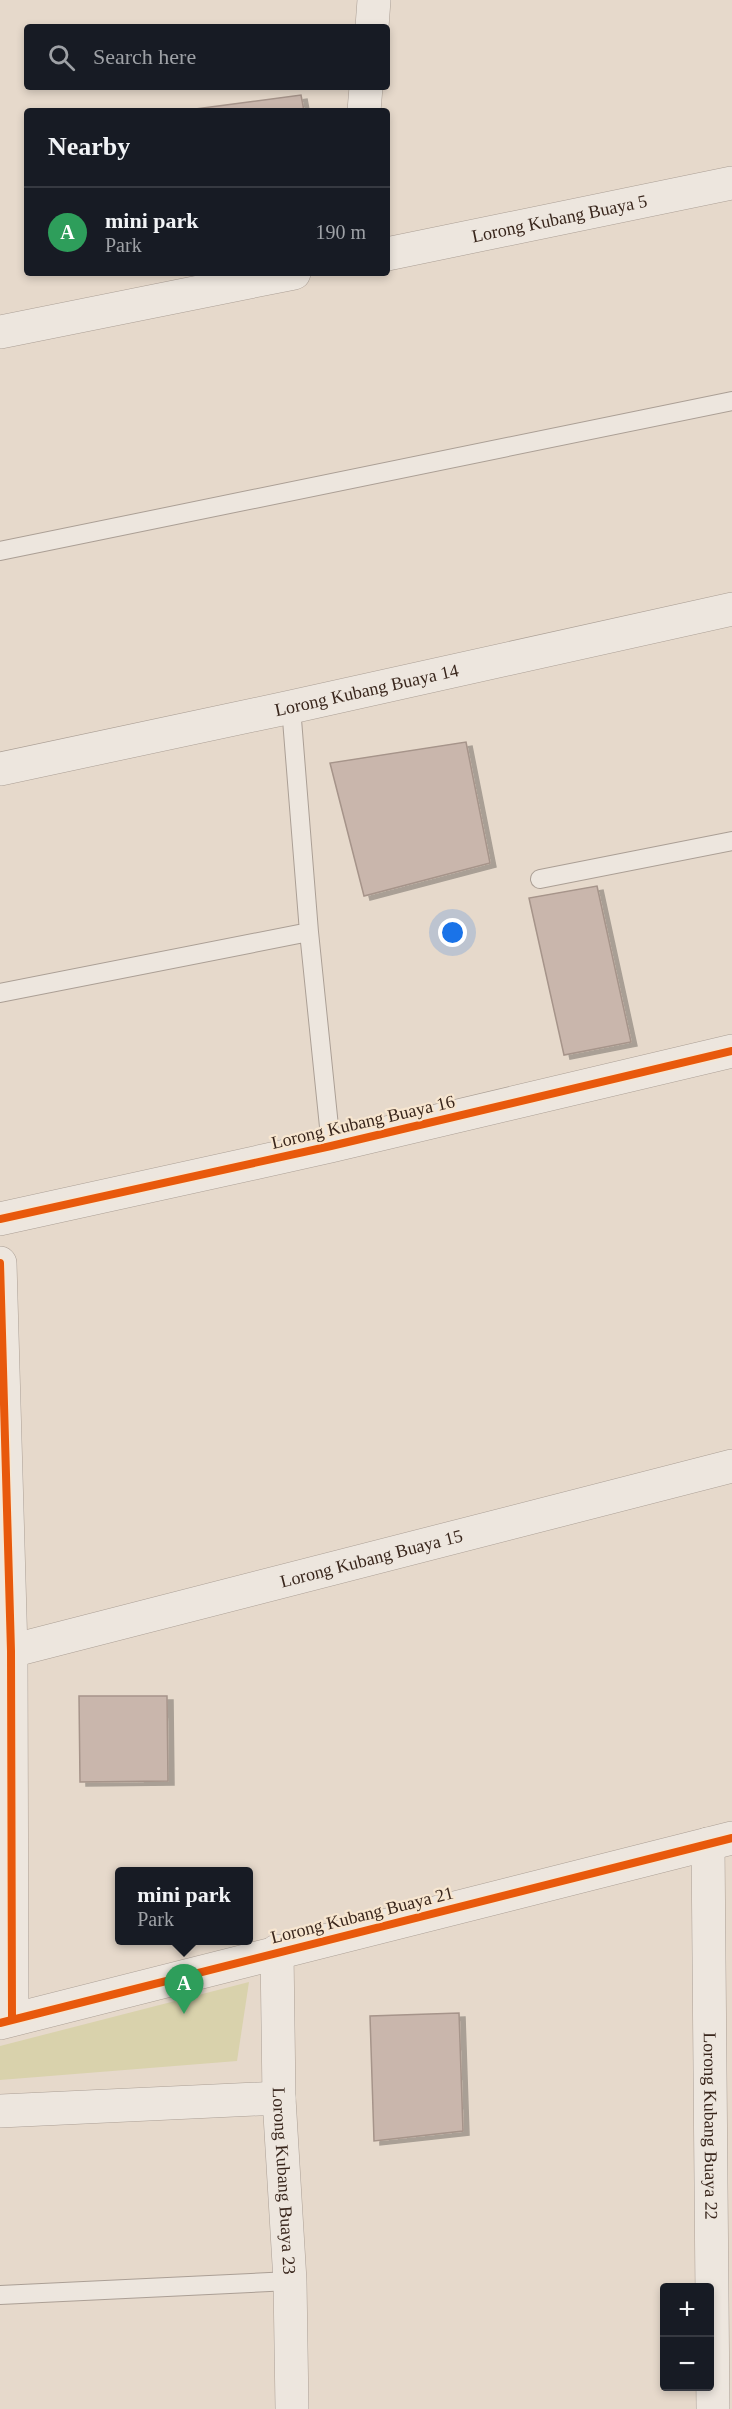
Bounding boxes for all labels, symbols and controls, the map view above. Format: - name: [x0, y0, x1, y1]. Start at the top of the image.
- search box: [24, 24, 390, 90]
- icon: search: [45, 41, 78, 74]
- text: Search here: [93, 44, 196, 69]
- text: Nearby: [48, 132, 130, 161]
- street label: Lorong Kubang Buaya 5: [470, 191, 649, 246]
- text: mini park: [105, 208, 199, 233]
- text: A: [60, 221, 75, 243]
- text: 190 m: [315, 221, 366, 243]
- text: Park: [105, 234, 142, 256]
- street label: Lorong Kubang Buaya 14: [273, 660, 460, 720]
- your location: [438, 918, 467, 947]
- street label: Lorong Kubang Buaya 16: [269, 1091, 457, 1153]
- street label: Lorong Kubang Buaya 15: [278, 1526, 465, 1592]
- popup: [115, 1867, 253, 1945]
- text: mini park: [137, 1882, 231, 1907]
- street label: Lorong Kubang Buaya 21: [269, 1883, 455, 1947]
- text: Park: [137, 1908, 174, 1930]
- pin: A: [164, 1964, 204, 2014]
- street label: Lorong Kubang Buaya 22: [700, 2032, 721, 2220]
- street label: Lorong Kubang Buaya 23: [269, 2087, 300, 2275]
- map controls: [660, 2283, 714, 2391]
- button: +: [660, 2283, 714, 2337]
- button: −: [660, 2337, 714, 2391]

